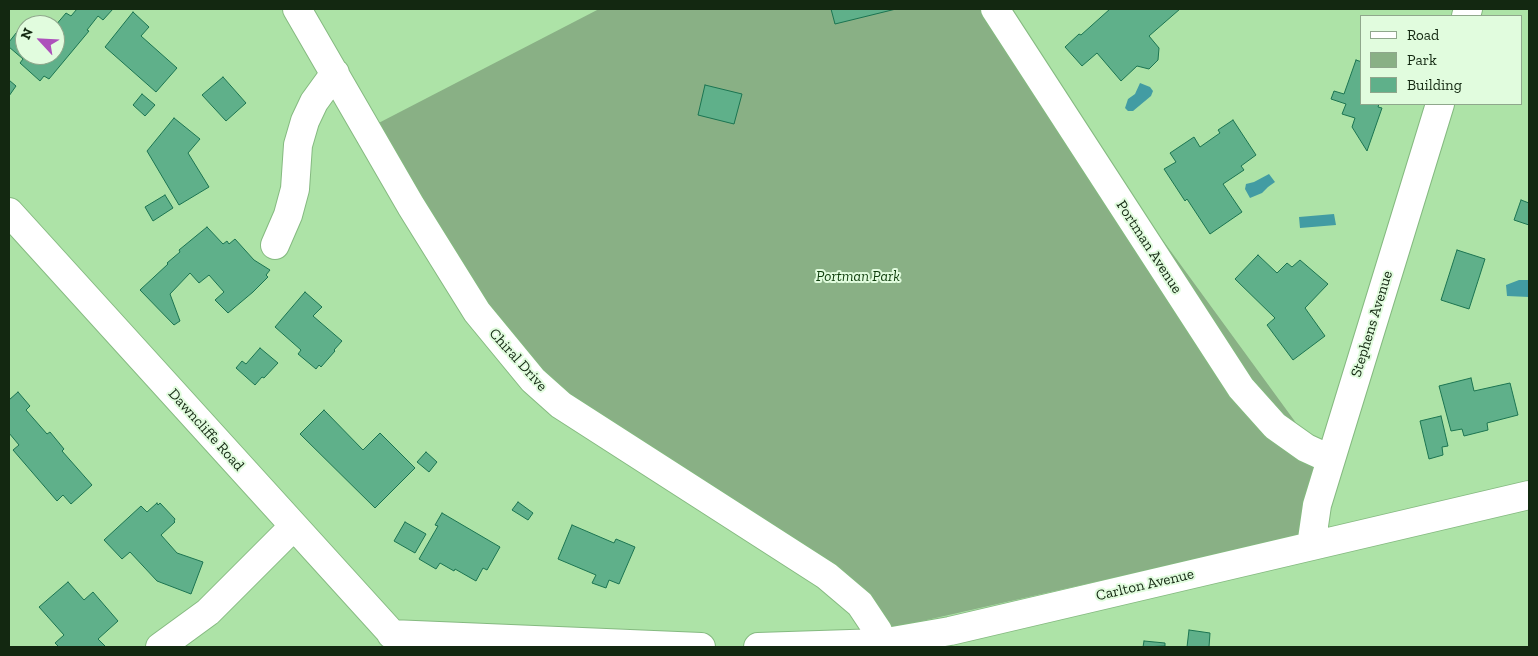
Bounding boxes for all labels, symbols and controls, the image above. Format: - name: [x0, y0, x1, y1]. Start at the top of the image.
- north arrow: [15, 15, 65, 65]
- legend: [1360, 15, 1523, 105]
- text: N: [17, 25, 37, 42]
- text: Road: [1407, 26, 1439, 44]
- text: Park: [1407, 51, 1437, 69]
- text: Building: [1407, 76, 1462, 94]
- street label: Portman Avenue: [1112, 197, 1186, 297]
- park label: Portman Park: [816, 268, 900, 286]
- street label: Stephens Avenue: [1347, 269, 1397, 379]
- street label: Chiral Drive: [485, 325, 551, 395]
- street label: Dawncliffe Road: [164, 385, 248, 475]
- street label: Carlton Avenue: [1094, 565, 1196, 605]

